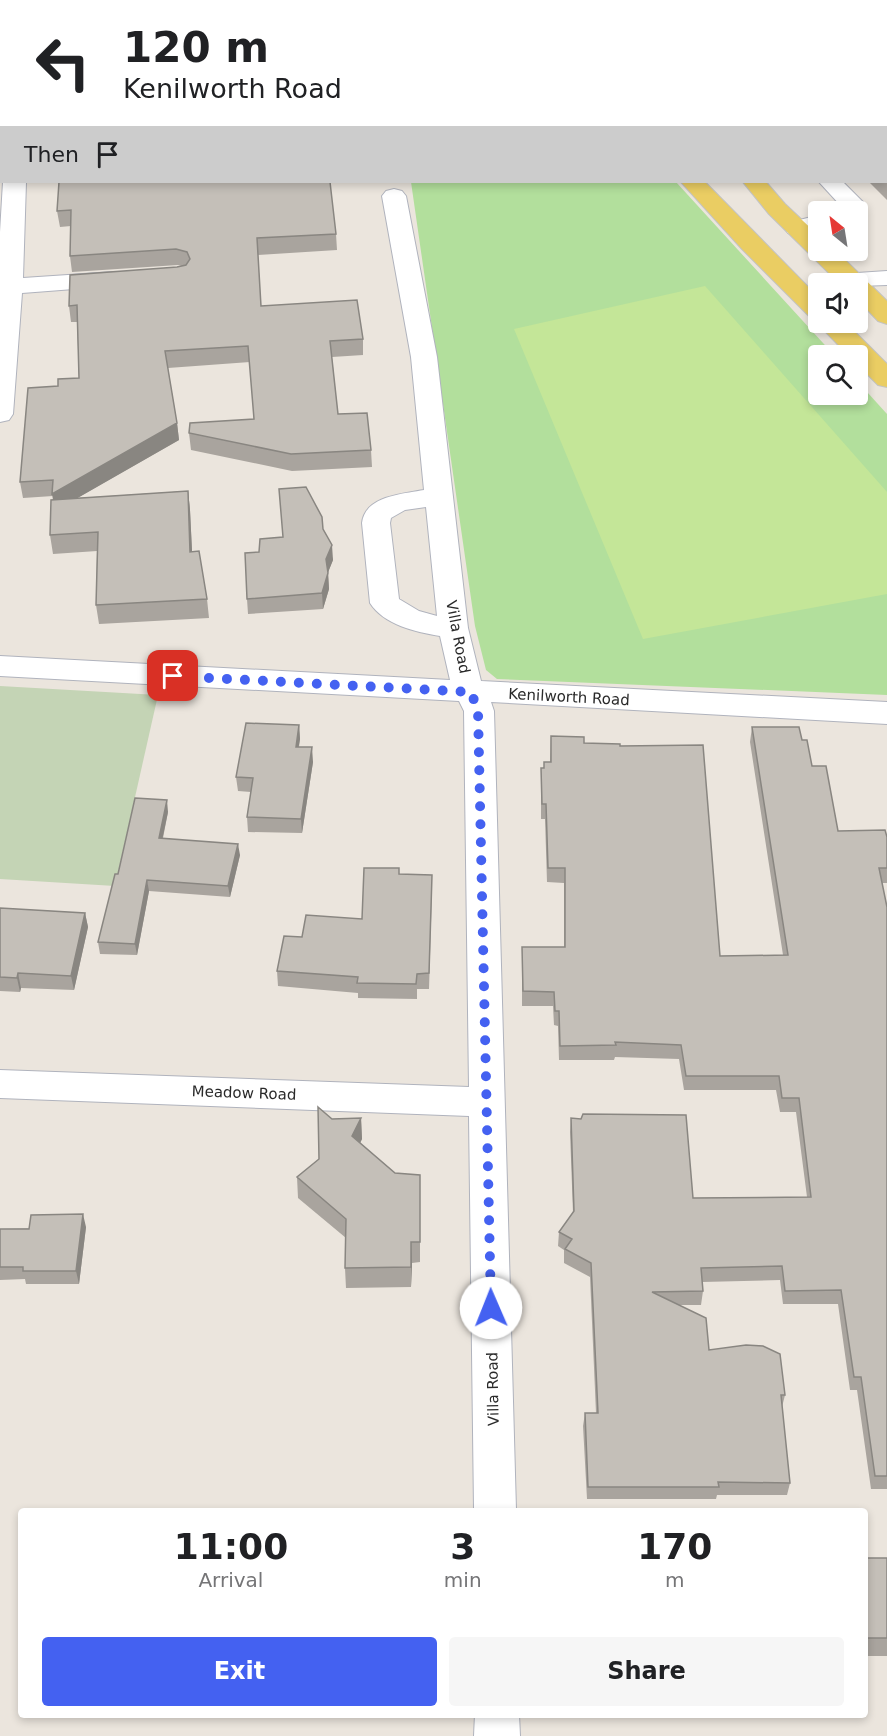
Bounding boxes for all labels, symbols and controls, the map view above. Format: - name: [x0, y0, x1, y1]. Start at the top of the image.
- text: 120 m: [123, 23, 269, 72]
- icon: left: [24, 24, 102, 102]
- text: Kenilworth Road: [123, 73, 342, 104]
- icon: arrive: [91, 138, 124, 171]
- text: Then: [24, 142, 79, 167]
- north arrow: [808, 201, 868, 261]
- map controls: [808, 201, 868, 405]
- button: sound: [808, 273, 868, 333]
- button: search: [808, 345, 868, 405]
- street label: Villa Road: [442, 599, 474, 675]
- pin: [147, 650, 198, 701]
- icon: arrive: [156, 659, 189, 692]
- street label: Kenilworth Road: [508, 685, 630, 709]
- street label: Meadow Road: [191, 1082, 297, 1104]
- position arrow: [459, 1276, 523, 1340]
- street label: Villa Road: [483, 1352, 503, 1426]
- text: 11:00: [174, 1526, 288, 1567]
- text: 3: [450, 1526, 475, 1567]
- text: 170: [637, 1526, 712, 1567]
- text: Arrival: [198, 1568, 263, 1592]
- text: min: [444, 1568, 482, 1592]
- text: m: [665, 1568, 685, 1592]
- button: Exit: [42, 1637, 437, 1706]
- button: Share: [449, 1637, 844, 1706]

